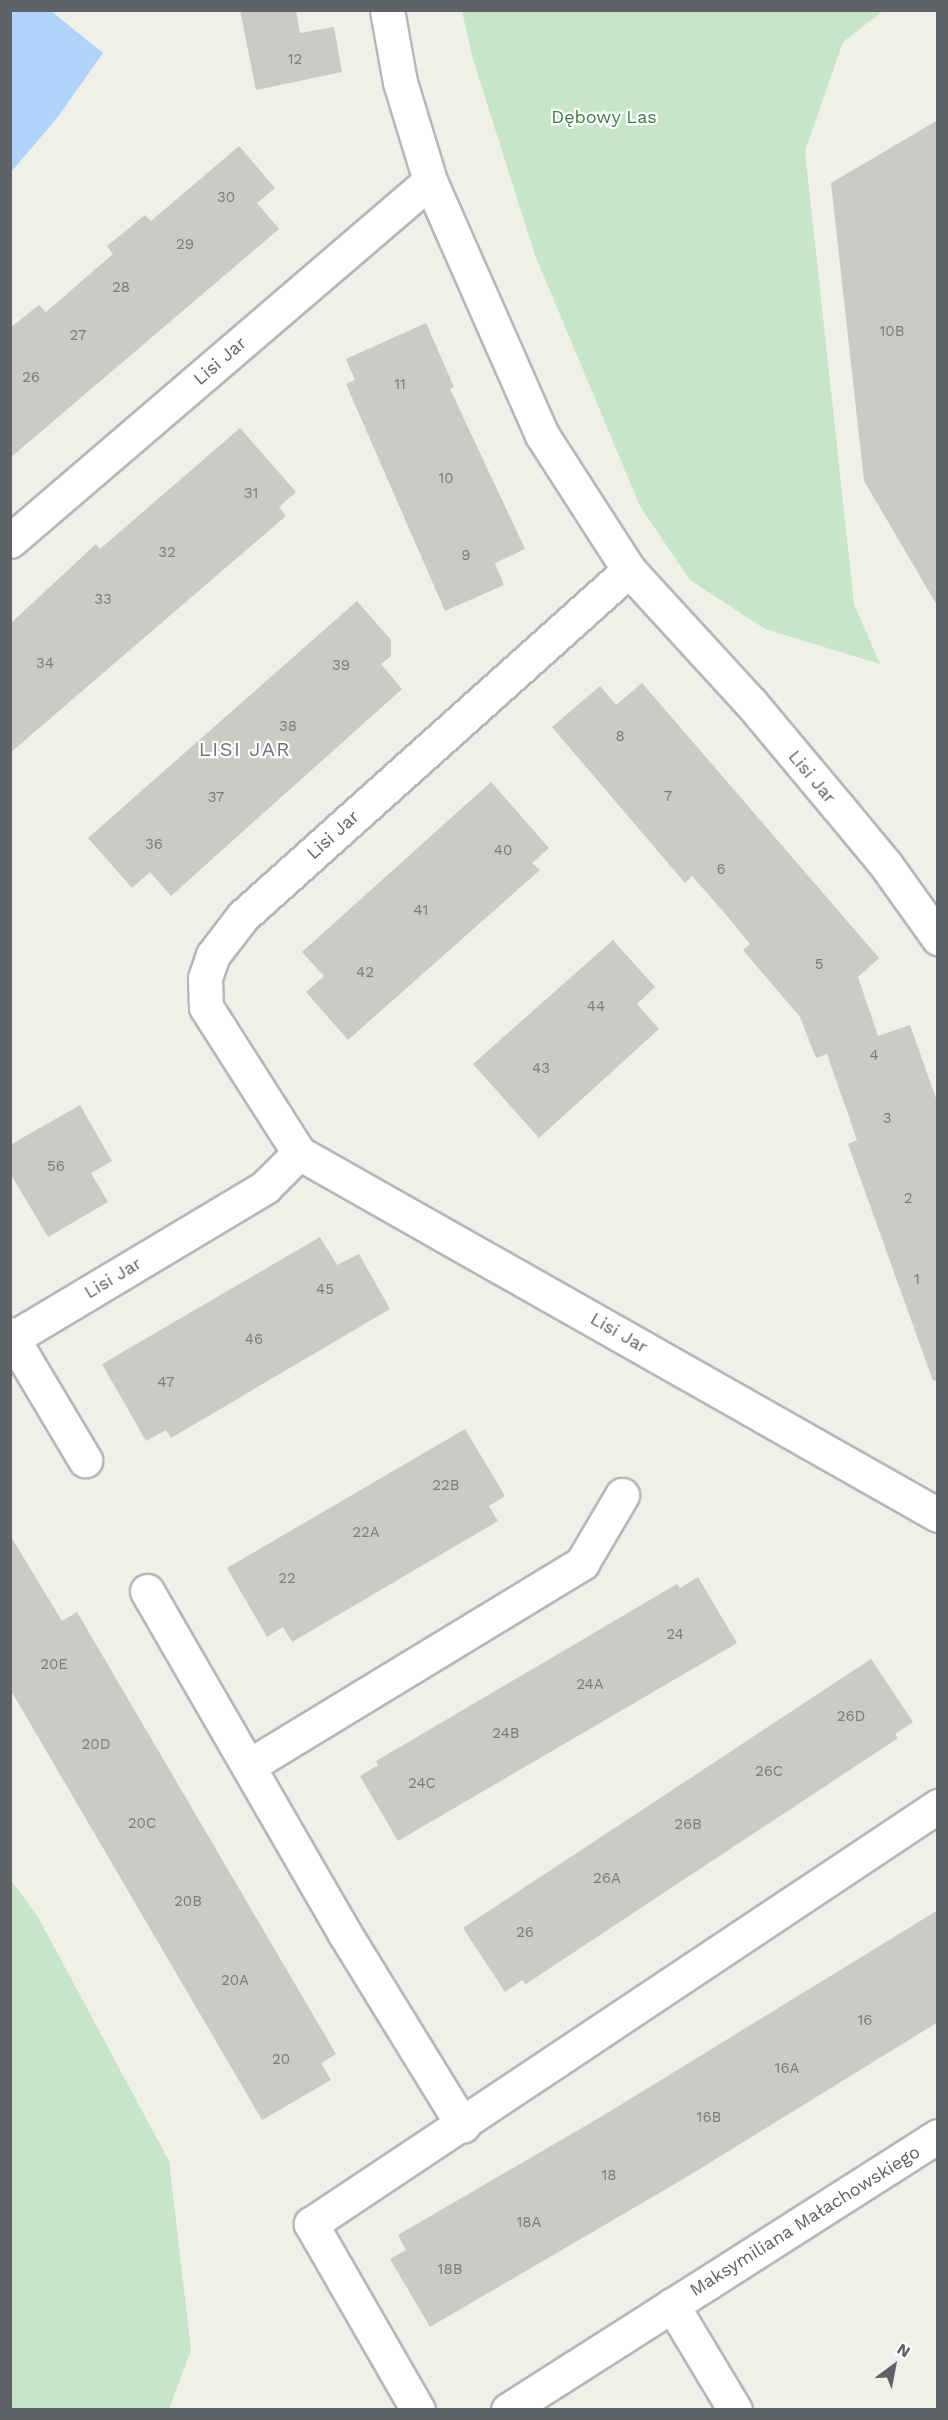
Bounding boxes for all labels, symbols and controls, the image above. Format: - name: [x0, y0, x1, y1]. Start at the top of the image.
- house number: 12: [288, 51, 302, 69]
- park label: Dębowy Las: [551, 106, 657, 128]
- house number: 30: [217, 189, 235, 207]
- house number: 29: [176, 236, 194, 254]
- house number: 28: [112, 279, 130, 297]
- house number: 10B: [880, 323, 904, 341]
- house number: 27: [70, 327, 86, 345]
- street label: Lisi Jar: [189, 332, 251, 390]
- house number: 26: [22, 369, 40, 387]
- house number: 11: [394, 376, 406, 394]
- house number: 10: [438, 470, 454, 488]
- house number: 31: [244, 485, 258, 503]
- house number: 32: [158, 544, 176, 562]
- house number: 9: [461, 547, 471, 565]
- house number: 33: [94, 591, 112, 609]
- house number: 34: [36, 655, 54, 673]
- house number: 39: [332, 657, 350, 675]
- house number: 38: [279, 718, 297, 736]
- house number: 8: [615, 728, 625, 746]
- district label: LISI JAR: [199, 737, 291, 761]
- street label: Lisi Jar: [783, 746, 841, 808]
- house number: 7: [664, 788, 672, 806]
- house number: 37: [208, 789, 224, 807]
- street label: Lisi Jar: [302, 806, 364, 864]
- house number: 36: [145, 836, 163, 854]
- house number: 40: [494, 842, 512, 860]
- house number: 6: [716, 861, 726, 879]
- house number: 41: [414, 902, 428, 920]
- house number: 5: [815, 956, 823, 974]
- house number: 42: [356, 964, 374, 982]
- house number: 44: [587, 998, 605, 1016]
- house number: 4: [869, 1047, 879, 1065]
- house number: 43: [532, 1060, 550, 1078]
- house number: 3: [883, 1110, 891, 1128]
- house number: 56: [47, 1158, 65, 1176]
- house number: 2: [904, 1190, 912, 1208]
- street label: Lisi Jar: [80, 1252, 146, 1304]
- house number: 1: [914, 1271, 920, 1289]
- house number: 45: [316, 1281, 334, 1299]
- street label: Lisi Jar: [586, 1308, 652, 1358]
- house number: 46: [245, 1331, 263, 1349]
- house number: 47: [158, 1374, 174, 1392]
- house number: 22B: [432, 1477, 460, 1495]
- house number: 22A: [352, 1524, 380, 1542]
- house number: 22: [278, 1570, 296, 1588]
- house number: 24: [666, 1626, 684, 1644]
- house number: 20E: [40, 1656, 68, 1674]
- house number: 24A: [576, 1676, 604, 1694]
- house number: 26D: [837, 1708, 865, 1726]
- house number: 24B: [492, 1725, 520, 1743]
- house number: 20D: [82, 1736, 110, 1754]
- house number: 26C: [755, 1763, 783, 1781]
- house number: 24C: [408, 1775, 436, 1793]
- house number: 20C: [128, 1815, 156, 1833]
- house number: 26B: [674, 1816, 702, 1834]
- house number: 26A: [593, 1870, 621, 1888]
- house number: 20B: [174, 1893, 202, 1911]
- house number: 26: [516, 1924, 534, 1942]
- house number: 20A: [221, 1972, 249, 1990]
- house number: 16: [858, 2012, 872, 2030]
- house number: 20: [272, 2051, 290, 2069]
- house number: 16A: [775, 2060, 799, 2078]
- house number: 16B: [697, 2109, 721, 2127]
- street label: Maksymiliana Małachowskiego: [686, 2141, 924, 2301]
- house number: 18: [601, 2167, 617, 2185]
- house number: 18A: [517, 2214, 541, 2232]
- house number: 18B: [438, 2261, 462, 2279]
- north arrow: [864, 2336, 924, 2396]
- text: N: [894, 2339, 914, 2362]

